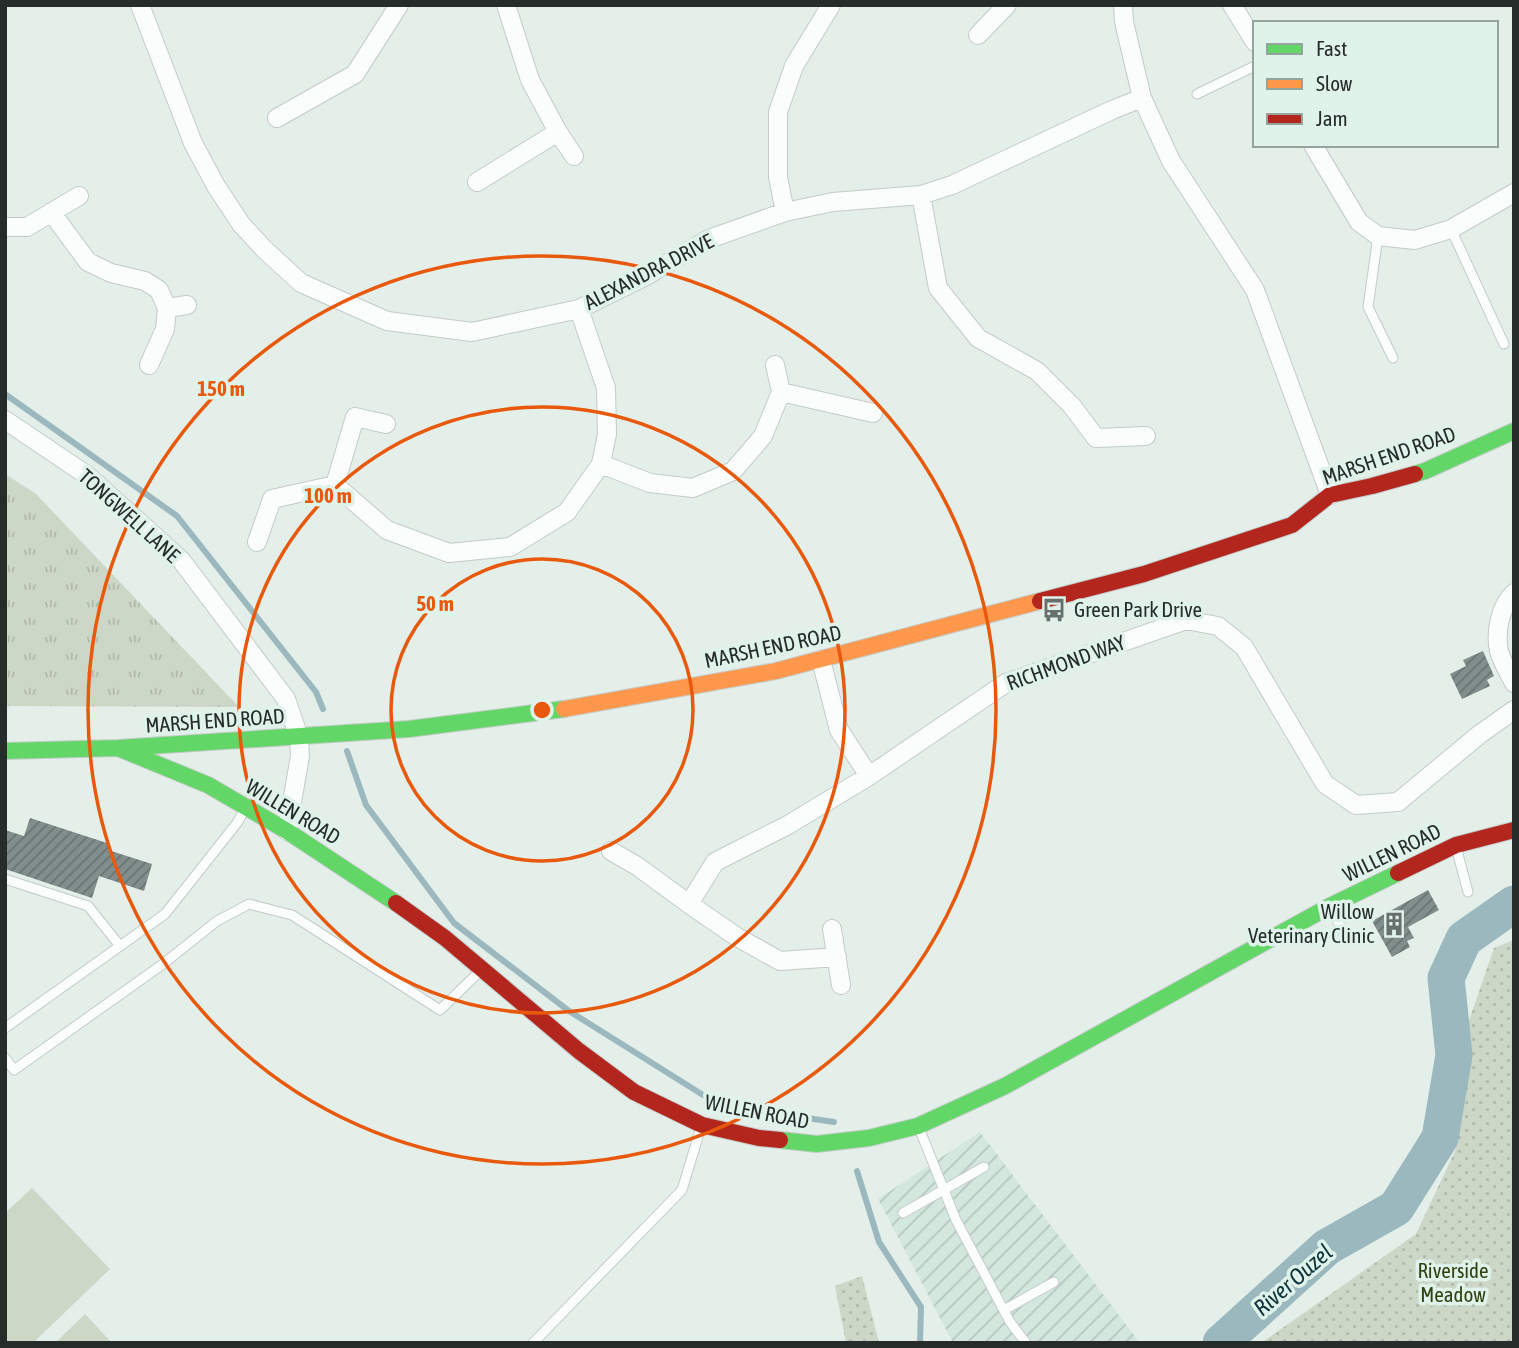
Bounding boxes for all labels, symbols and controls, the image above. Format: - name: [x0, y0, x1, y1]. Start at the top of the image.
- legend: [1253, 21, 1498, 147]
- text: Fast: [1316, 36, 1347, 60]
- text: Slow: [1316, 71, 1353, 95]
- text: Jam: [1316, 106, 1348, 130]
- street label: ALEXANDRA DRIVE: [580, 228, 717, 314]
- text: 150 m: [197, 376, 245, 400]
- street label: MARSH END ROAD: [1319, 421, 1458, 489]
- street label: TONGWELL LANE: [74, 464, 185, 567]
- text: 100 m: [304, 483, 352, 507]
- text: 50 m: [416, 591, 454, 615]
- bus stop icon: Green Park Drive: [1040, 596, 1068, 624]
- place label: Green Park Drive: [1074, 597, 1202, 621]
- street label: MARSH END ROAD: [702, 620, 843, 672]
- street label: RICHMOND WAY: [1003, 629, 1129, 695]
- centre of rings: [530, 698, 554, 722]
- street label: MARSH END ROAD: [145, 703, 285, 737]
- street label: WILLEN ROAD: [242, 774, 345, 849]
- street label: WILLEN ROAD: [1339, 818, 1444, 886]
- place label: Willow Veterinary Clinic: [1248, 899, 1374, 947]
- building icon: Willow Veterinary Clinic: [1380, 910, 1408, 938]
- street label: WILLEN ROAD: [703, 1089, 811, 1133]
- water label: River Ouzel: [1248, 1239, 1338, 1321]
- park label: Riverside Meadow: [1417, 1258, 1489, 1306]

